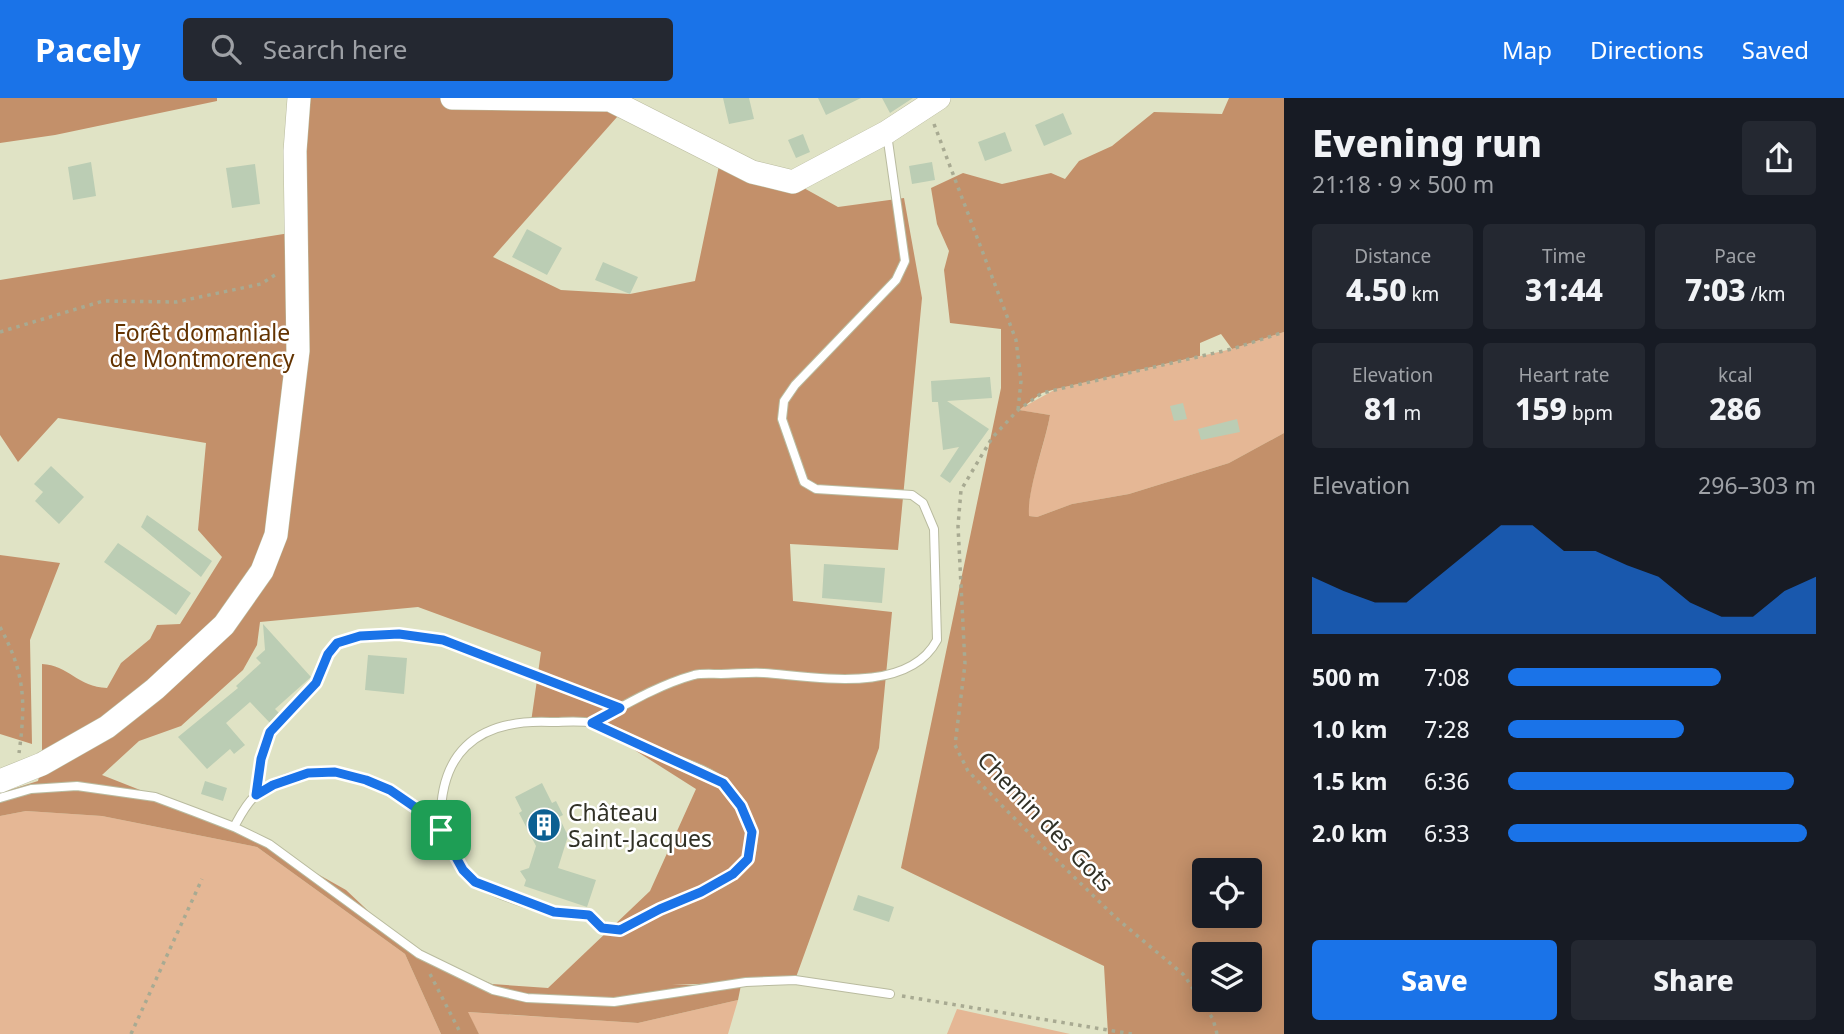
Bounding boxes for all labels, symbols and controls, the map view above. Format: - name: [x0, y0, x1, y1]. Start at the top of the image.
- search box: [183, 18, 673, 81]
- text: Pacely: [35, 27, 141, 72]
- icon: search: [207, 30, 245, 68]
- text: Search here: [263, 31, 407, 67]
- text: Map: [1502, 33, 1552, 66]
- text: Directions: [1590, 33, 1704, 66]
- text: Saved: [1742, 33, 1809, 66]
- text: Evening run: [1312, 116, 1542, 168]
- button: share: [1742, 121, 1816, 195]
- text: 21:18 · 9 × 500 m: [1312, 168, 1494, 200]
- text: Distance: [1354, 243, 1431, 269]
- text: Time: [1542, 243, 1586, 269]
- text: Pace: [1714, 243, 1756, 269]
- text: 4.50: [1346, 269, 1407, 310]
- text: 31:44: [1525, 269, 1603, 310]
- text: 7:03: [1685, 269, 1746, 310]
- text: km: [1407, 281, 1439, 307]
- text: /km: [1746, 281, 1786, 307]
- park label: Forêt domaniale de Montmorency: [110, 316, 295, 374]
- text: Elevation: [1352, 362, 1433, 388]
- text: Heart rate: [1519, 362, 1609, 388]
- text: kcal: [1718, 362, 1753, 388]
- text: 81: [1364, 388, 1399, 429]
- text: 159: [1515, 388, 1567, 429]
- text: 286: [1709, 388, 1761, 429]
- text: m: [1399, 400, 1421, 426]
- text: bpm: [1567, 400, 1613, 426]
- text: Elevation: [1312, 469, 1410, 501]
- text: 296–303 m: [1698, 469, 1816, 501]
- text: 500 m: [1312, 661, 1380, 693]
- text: 7:08: [1424, 661, 1470, 693]
- text: 1.0 km: [1312, 713, 1387, 745]
- text: 7:28: [1424, 713, 1470, 745]
- street label: Chemin des Gots: [971, 744, 1121, 898]
- text: 1.5 km: [1312, 765, 1387, 797]
- text: 6:36: [1424, 765, 1470, 797]
- place label: Château Saint-Jacques: [568, 796, 712, 854]
- pin: [411, 800, 471, 860]
- building icon: Château Saint-Jacques: [525, 806, 563, 844]
- icon: arrive: [422, 811, 460, 849]
- text: 2.0 km: [1312, 817, 1387, 849]
- text: 6:33: [1424, 817, 1470, 849]
- map controls: [1192, 858, 1262, 1012]
- button: locate: [1192, 858, 1262, 928]
- button: Save: [1312, 940, 1557, 1020]
- button: Share: [1571, 940, 1816, 1020]
- button: layers: [1192, 942, 1262, 1012]

